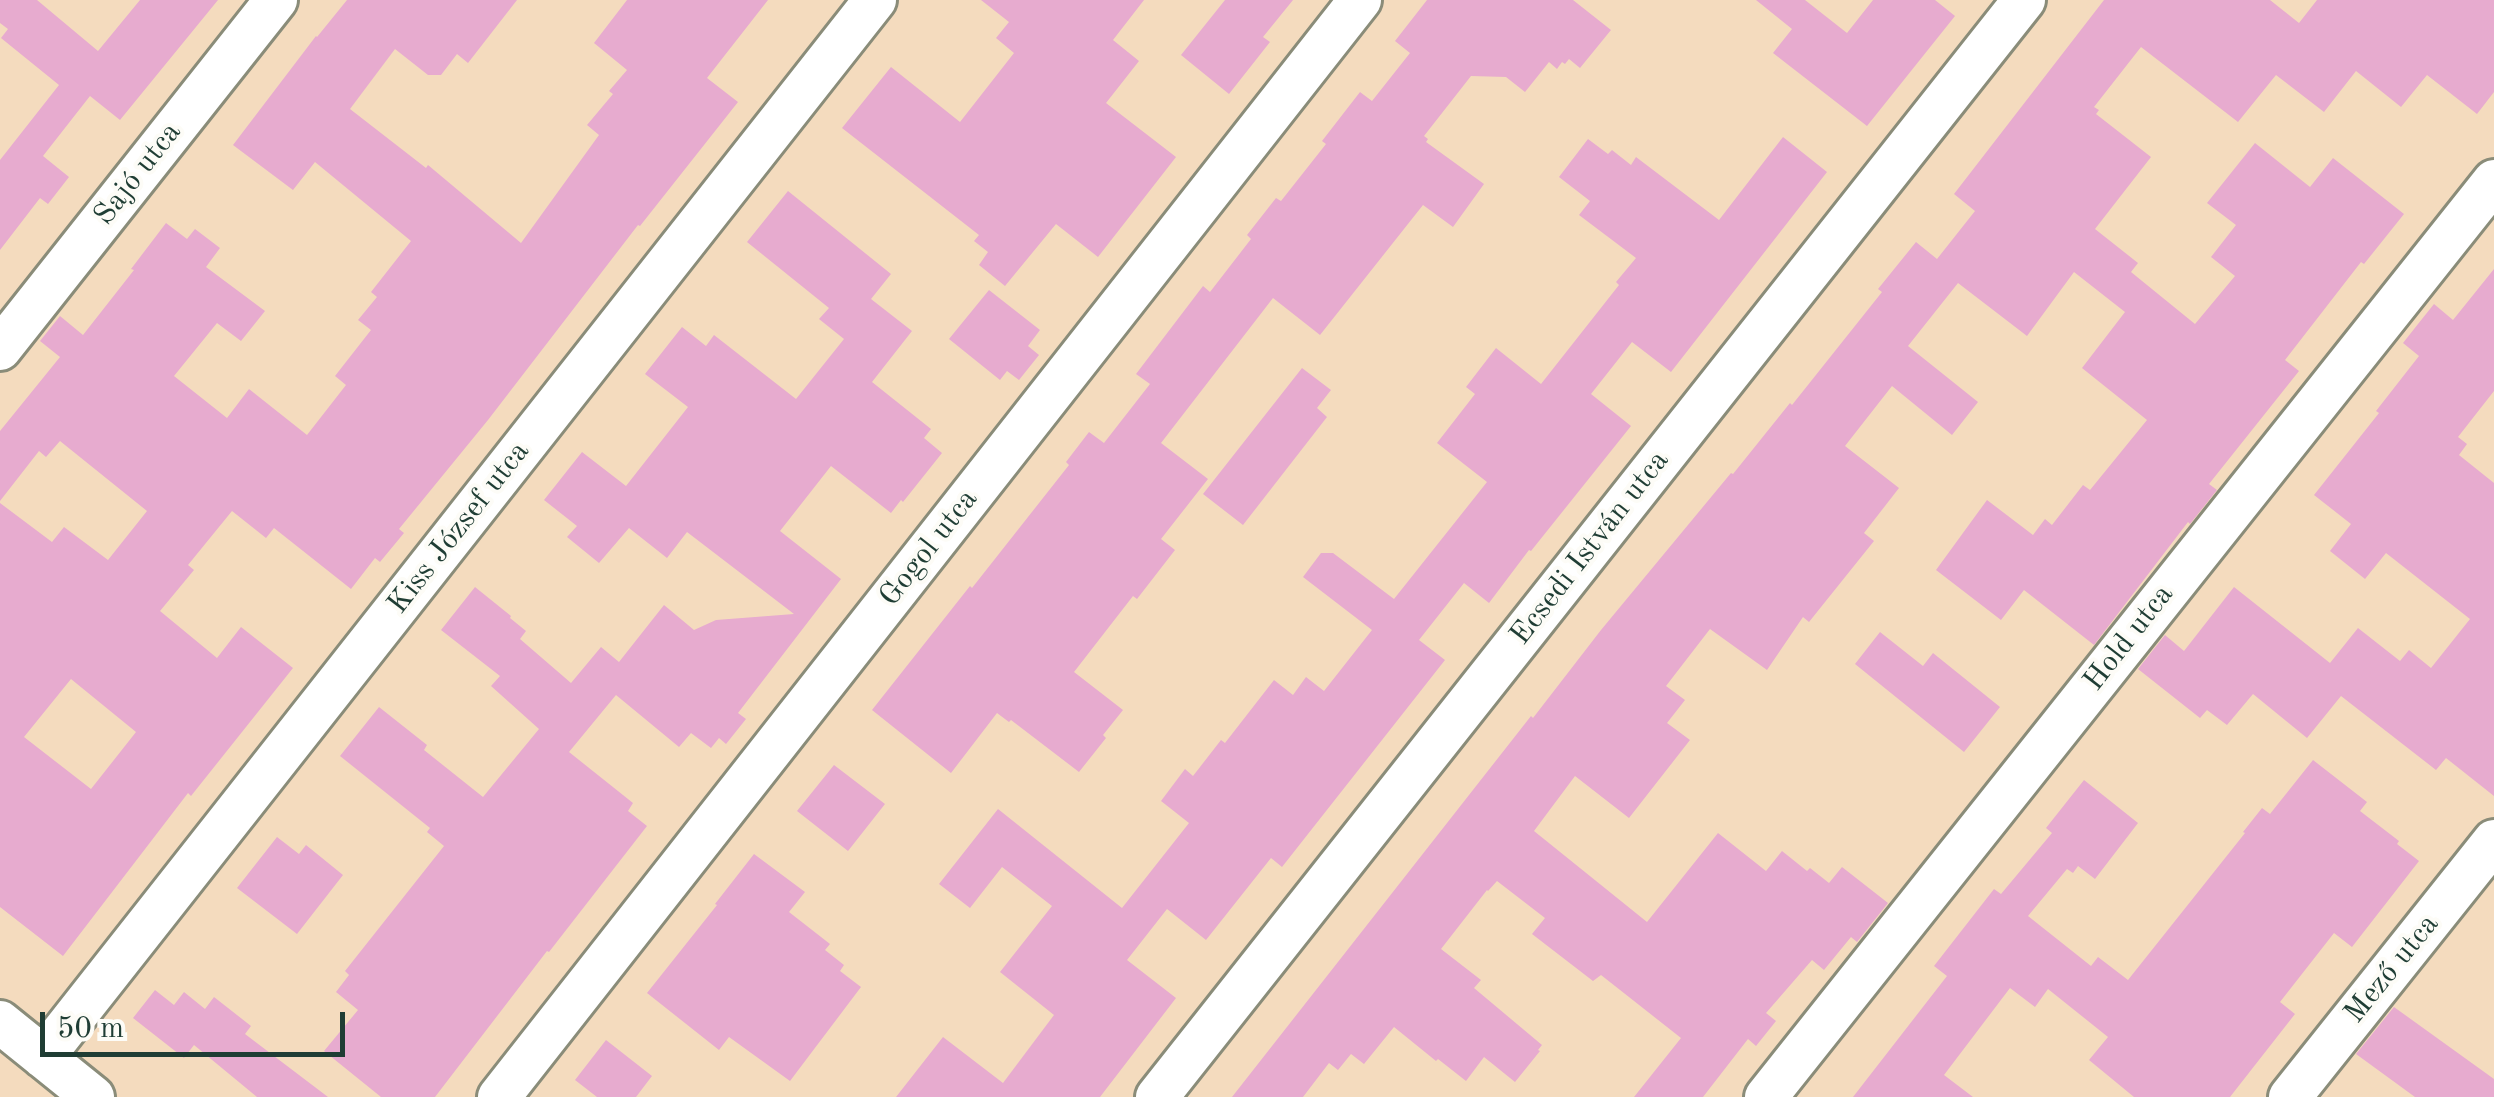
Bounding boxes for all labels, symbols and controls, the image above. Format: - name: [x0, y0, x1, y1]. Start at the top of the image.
- street label: Sajó utca: [87, 115, 189, 233]
- street label: Kiss József utca: [380, 435, 538, 621]
- street label: Ecsedi István utca: [1503, 444, 1677, 652]
- street label: Gogol utca: [872, 482, 986, 614]
- street label: Hold utca: [2076, 578, 2182, 698]
- street label: Mező utca: [2337, 907, 2447, 1031]
- scale bar: [45, 992, 350, 1054]
- text: 50 m: [57, 1014, 124, 1044]

